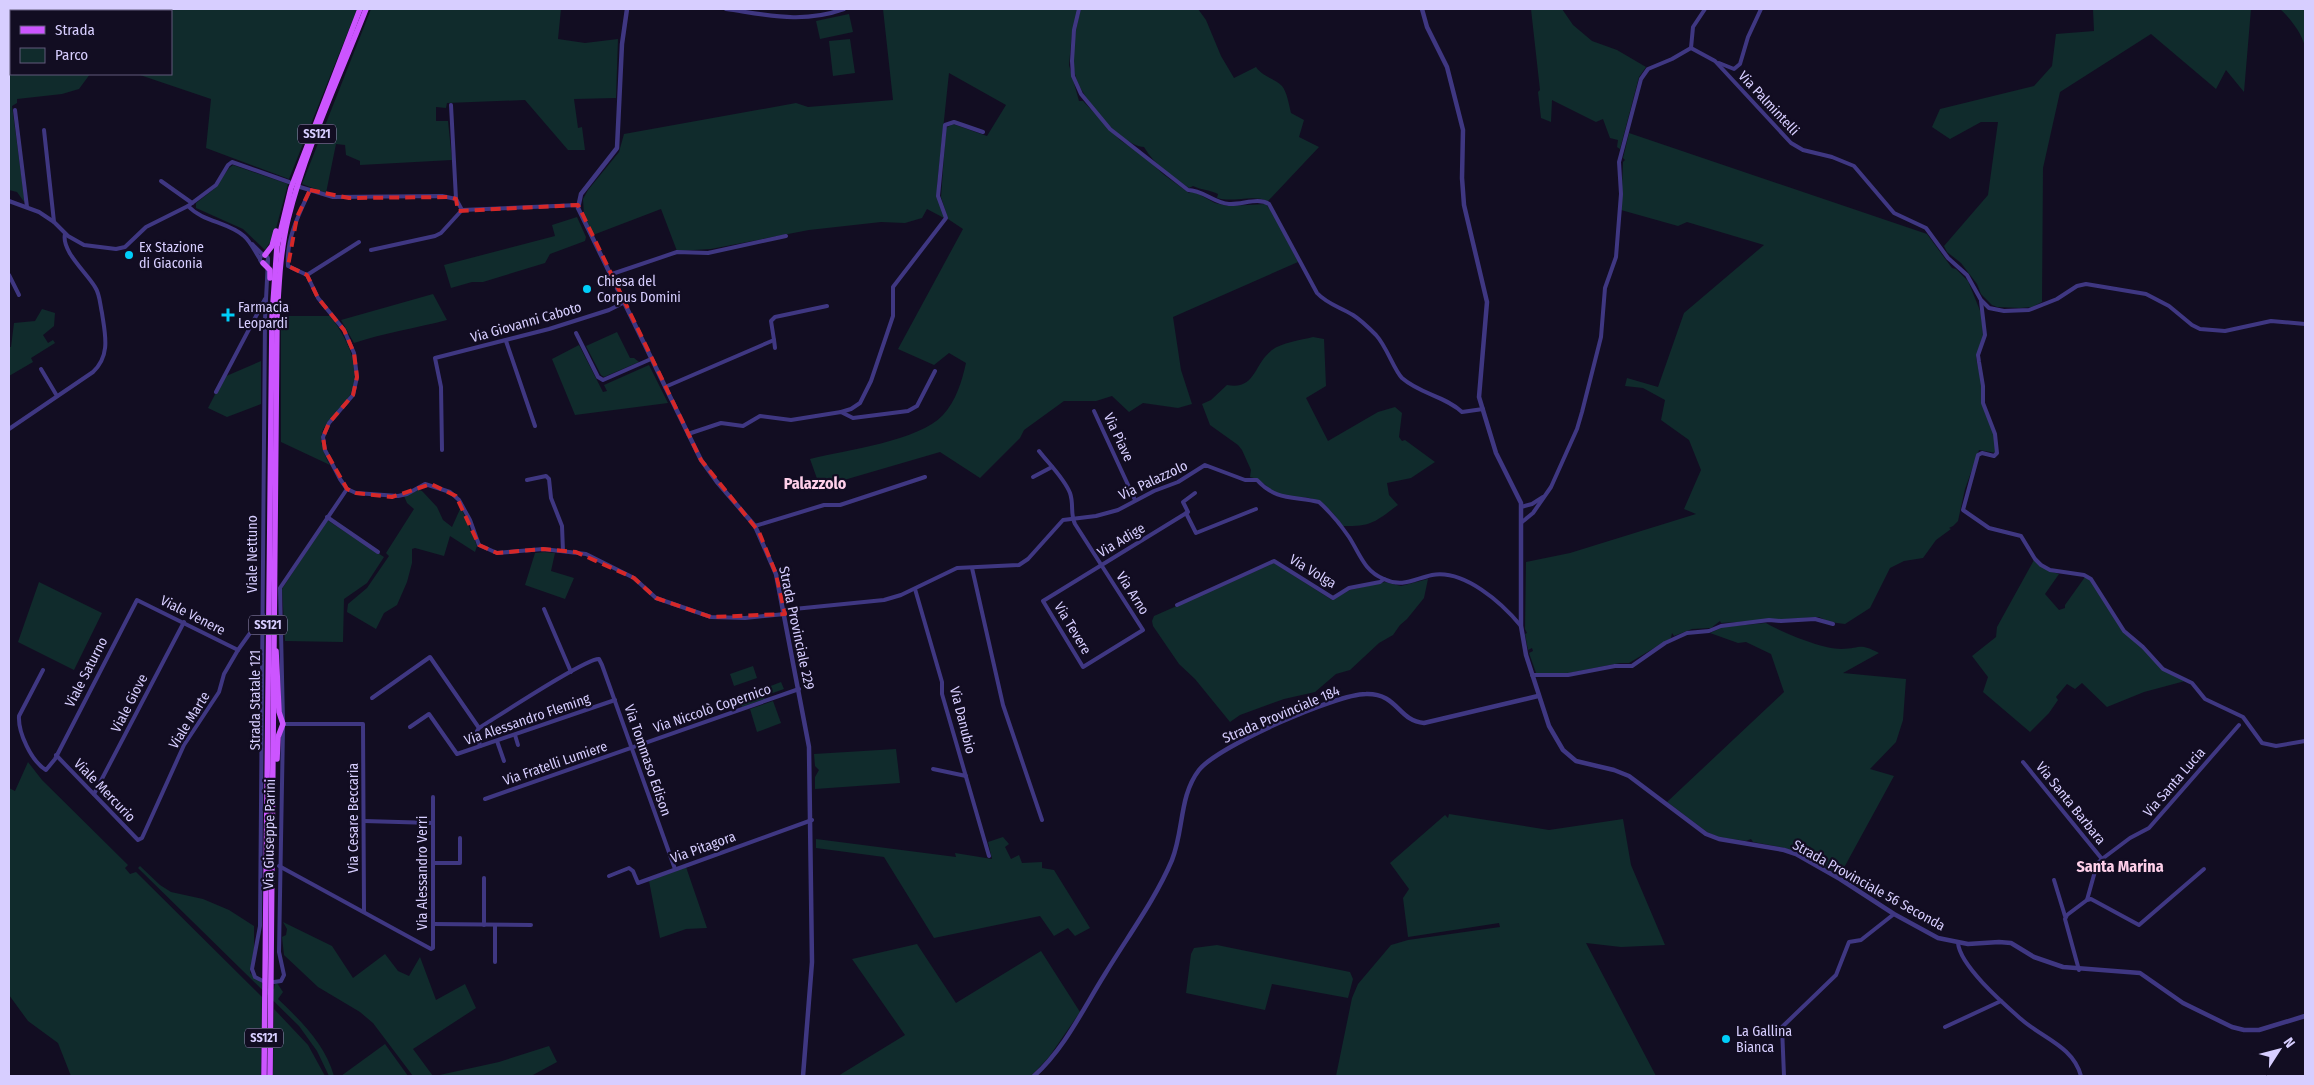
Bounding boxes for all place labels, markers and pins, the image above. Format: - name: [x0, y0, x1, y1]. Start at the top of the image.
- place label: Ex Stazione di Giaconia: [139, 239, 204, 272]
- marker: Ex Stazione di Giaconia: [123, 249, 135, 261]
- place label: Chiesa del Corpus Domini: [597, 273, 681, 306]
- marker: Chiesa del Corpus Domini: [581, 283, 593, 295]
- place label: Farmacia Leopardi: [238, 299, 289, 332]
- marker: Farmacia Leopardi: [222, 309, 234, 321]
- place label: La Gallina Bianca: [1736, 1023, 1792, 1056]
- marker: La Gallina Bianca: [1720, 1033, 1732, 1045]

